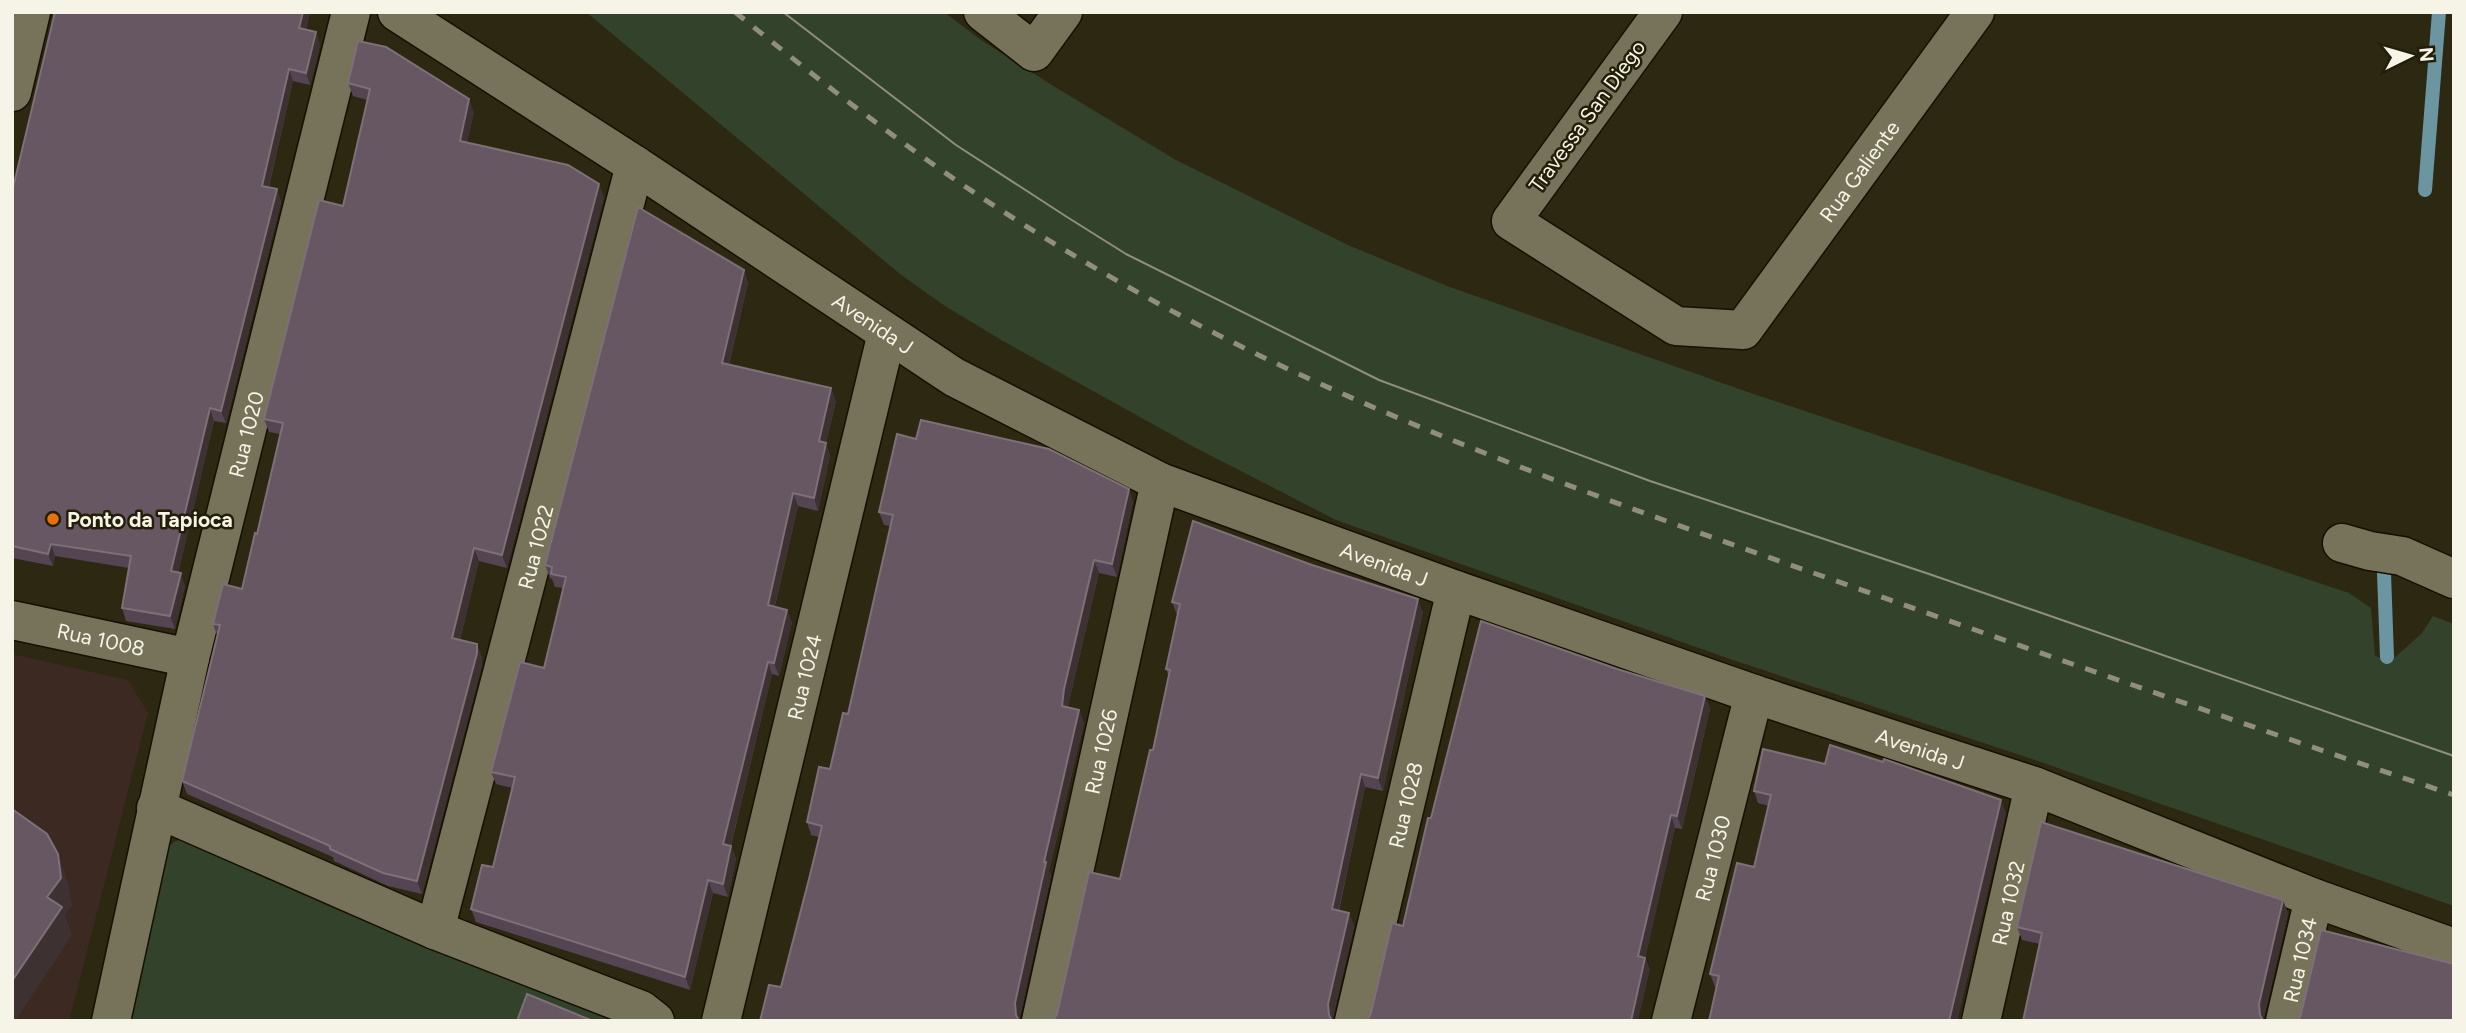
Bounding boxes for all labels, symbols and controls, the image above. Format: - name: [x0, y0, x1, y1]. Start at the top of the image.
- north arrow: [2375, 21, 2445, 91]
- street label: Travessa San Diego: [1523, 35, 1651, 197]
- text: N: [2414, 46, 2439, 63]
- street label: Rua Galiente: [1814, 115, 1904, 227]
- street label: Avenida J: [828, 288, 918, 359]
- street label: Rua 1020: [223, 389, 269, 480]
- street label: Rua 1022: [512, 502, 558, 592]
- place label: Ponto da Tapioca: [67, 507, 233, 532]
- marker: Ponto da Tapioca: [45, 511, 61, 527]
- street label: Avenida J: [1337, 536, 1432, 591]
- street label: Rua 1008: [55, 617, 147, 661]
- street label: Rua 1024: [782, 631, 826, 722]
- street label: Rua 1026: [1079, 706, 1122, 796]
- street label: Avenida J: [1873, 722, 1968, 775]
- street label: Rua 1028: [1383, 759, 1427, 850]
- street label: Rua 1030: [1689, 813, 1735, 904]
- street label: Rua 1032: [1986, 858, 2029, 948]
- street label: Rua 1034: [2277, 914, 2322, 1005]

